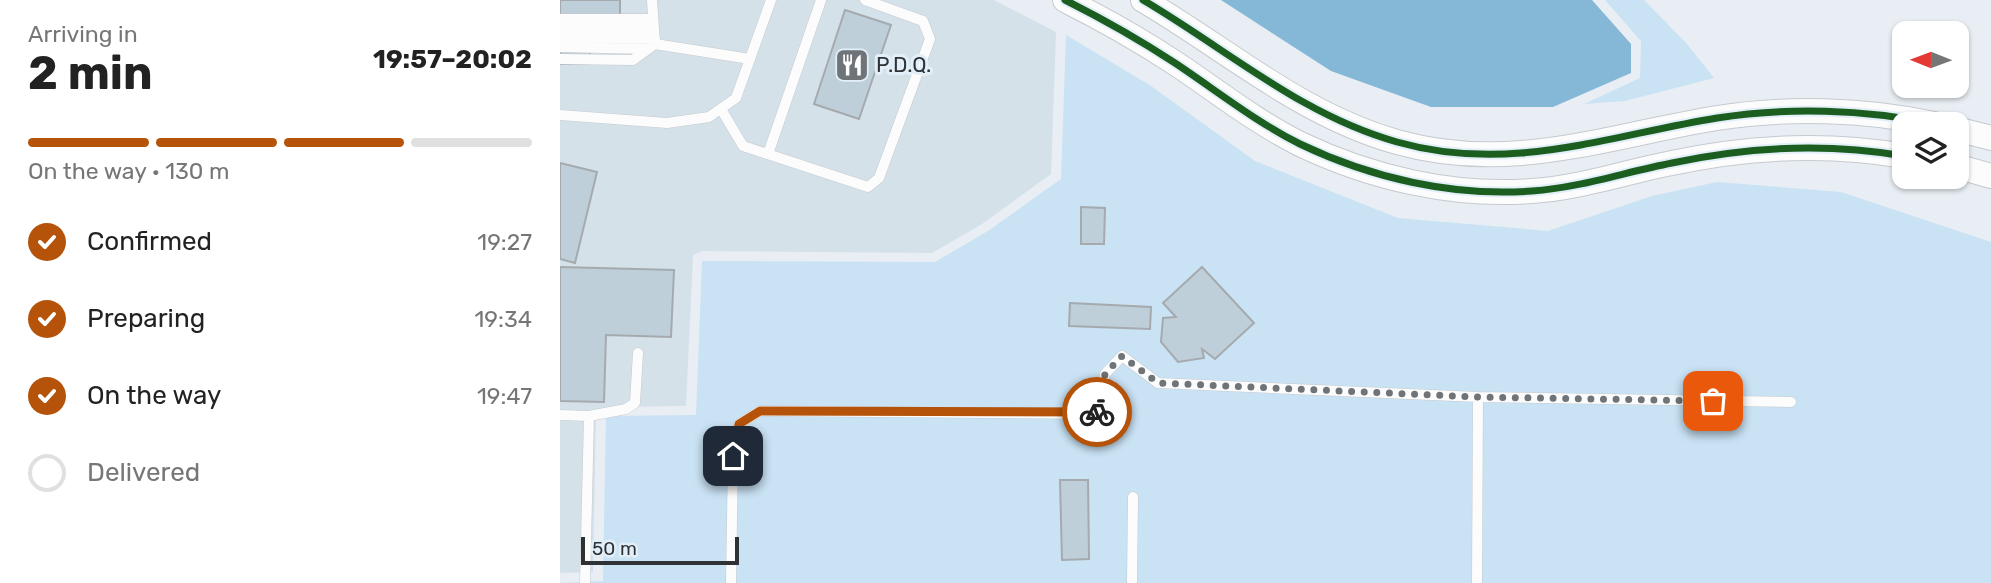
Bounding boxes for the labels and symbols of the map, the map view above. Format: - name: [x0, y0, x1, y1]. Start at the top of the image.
- north arrow: [1892, 21, 1969, 98]
- restaurant icon: P.D.Q.: [833, 46, 871, 84]
- place label: P.D.Q.: [876, 52, 931, 77]
- pin: [1683, 371, 1743, 431]
- courier: [1062, 377, 1132, 447]
- pin: [703, 426, 763, 486]
- scale bar: [581, 534, 738, 566]

